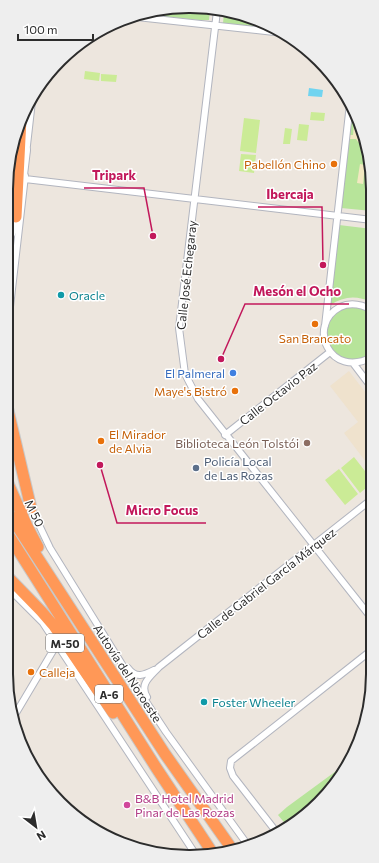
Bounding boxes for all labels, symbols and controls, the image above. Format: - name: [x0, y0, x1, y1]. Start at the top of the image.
- scale bar: [18, 16, 93, 42]
- text: 100 m: [24, 22, 58, 36]
- place label: Pabellón Chino: [244, 157, 326, 171]
- marker: Pabellón Chino: [329, 159, 339, 169]
- callout: Tripark: [84, 163, 144, 188]
- text: Tripark: [92, 167, 136, 183]
- callout: Ibercaja: [258, 182, 322, 207]
- text: Ibercaja: [266, 186, 314, 202]
- street label: Calle José Echegaray: [173, 220, 200, 330]
- callout: Mesón el Ocho: [245, 279, 349, 304]
- text: Mesón el Ocho: [253, 283, 341, 299]
- place label: Oracle: [69, 288, 105, 302]
- marker: Oracle: [56, 290, 66, 300]
- marker: San Brancato: [310, 319, 320, 329]
- place label: San Brancato: [279, 331, 351, 345]
- street label: Calle Octavio Paz: [236, 358, 320, 428]
- place label: El Palmeral: [165, 366, 225, 380]
- marker: El Palmeral: [228, 368, 238, 378]
- place label: Maye's Bistró: [154, 384, 227, 398]
- marker: Maye's Bistró: [230, 386, 240, 396]
- place label: El Mirador de Alvia: [109, 427, 166, 455]
- marker: El Mirador de Alvia: [96, 436, 106, 446]
- place label: Biblioteca León Tolstói: [175, 436, 299, 450]
- marker: Biblioteca León Tolstói: [302, 438, 312, 448]
- place label: Policía Local de Las Rozas: [204, 454, 273, 482]
- marker: Policía Local de Las Rozas: [191, 463, 201, 473]
- street label: M 50: [22, 497, 48, 529]
- callout: Micro Focus: [117, 498, 206, 523]
- text: Micro Focus: [126, 502, 198, 518]
- street label: Calle de Gabriel García Márquez: [194, 525, 338, 641]
- street label: Autovía del Noroeste: [91, 621, 165, 725]
- road number: M-50: [46, 634, 84, 652]
- place label: Calleja: [39, 665, 75, 679]
- marker: Calleja: [26, 667, 36, 677]
- road number: A-6: [95, 685, 123, 703]
- place label: Foster Wheeler: [212, 695, 296, 709]
- marker: Foster Wheeler: [199, 697, 209, 707]
- place label: B&B Hotel Madrid Pinar de Las Rozas: [135, 791, 235, 819]
- marker: B&B Hotel Madrid Pinar de Las Rozas: [122, 800, 132, 810]
- north arrow: [16, 807, 56, 847]
- text: N: [35, 828, 48, 844]

